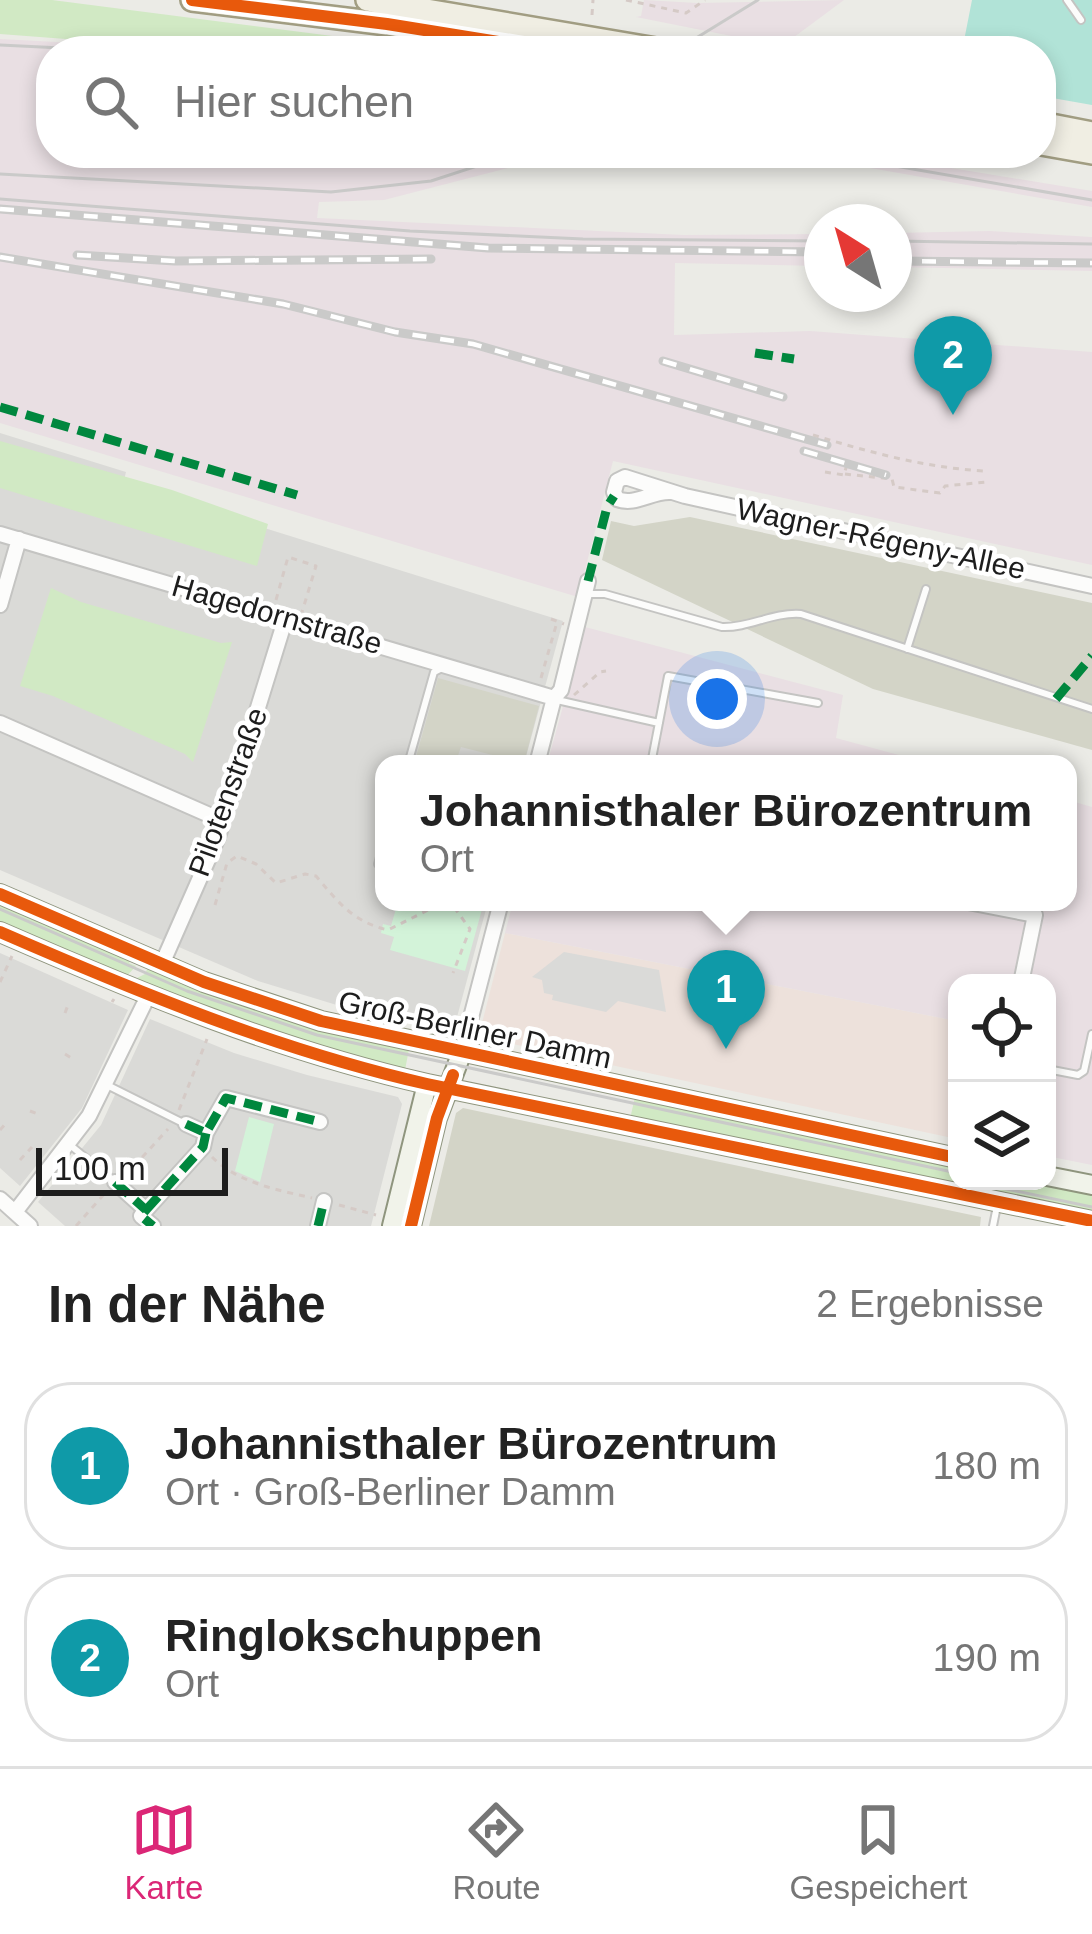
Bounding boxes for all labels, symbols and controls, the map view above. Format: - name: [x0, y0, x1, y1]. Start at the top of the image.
- search box: [36, 36, 1056, 168]
- icon: search: [78, 69, 144, 135]
- text: Hier suchen: [174, 76, 414, 127]
- north arrow: [804, 204, 912, 312]
- pin: 2: [914, 316, 992, 415]
- street label: Wagner-Régeny-Allee: [734, 492, 1028, 585]
- street label: Hagedornstraße: [168, 569, 386, 660]
- your location: [687, 669, 747, 729]
- street label: Pilotenstraße: [182, 703, 273, 881]
- popup: [375, 755, 1077, 911]
- text: Johannisthaler Bürozentrum: [420, 785, 1032, 836]
- text: Ort: [420, 837, 474, 880]
- pin: 1: [687, 950, 765, 1049]
- map controls: [948, 974, 1056, 1190]
- button: locate: [948, 974, 1056, 1082]
- street label: Groß-Berliner Damm: [336, 984, 615, 1075]
- button: layers: [948, 1082, 1056, 1190]
- scale bar: [36, 1142, 228, 1195]
- text: 100 m: [54, 1150, 146, 1187]
- text: In der Nähe: [48, 1276, 326, 1333]
- text: 2 Ergebnisse: [816, 1282, 1044, 1325]
- text: Johannisthaler Bürozentrum: [165, 1418, 778, 1469]
- text: 1: [79, 1444, 101, 1487]
- text: 180 m: [933, 1444, 1041, 1487]
- text: Ort · Groß-Berliner Damm: [165, 1470, 616, 1513]
- text: Ringlokschuppen: [165, 1610, 543, 1661]
- text: 2: [79, 1636, 101, 1679]
- text: 190 m: [933, 1636, 1041, 1679]
- text: Ort: [165, 1662, 219, 1705]
- tab: Karte: [125, 1797, 203, 1907]
- tab: Route: [452, 1797, 540, 1907]
- tab: Gespeichert: [790, 1797, 967, 1907]

